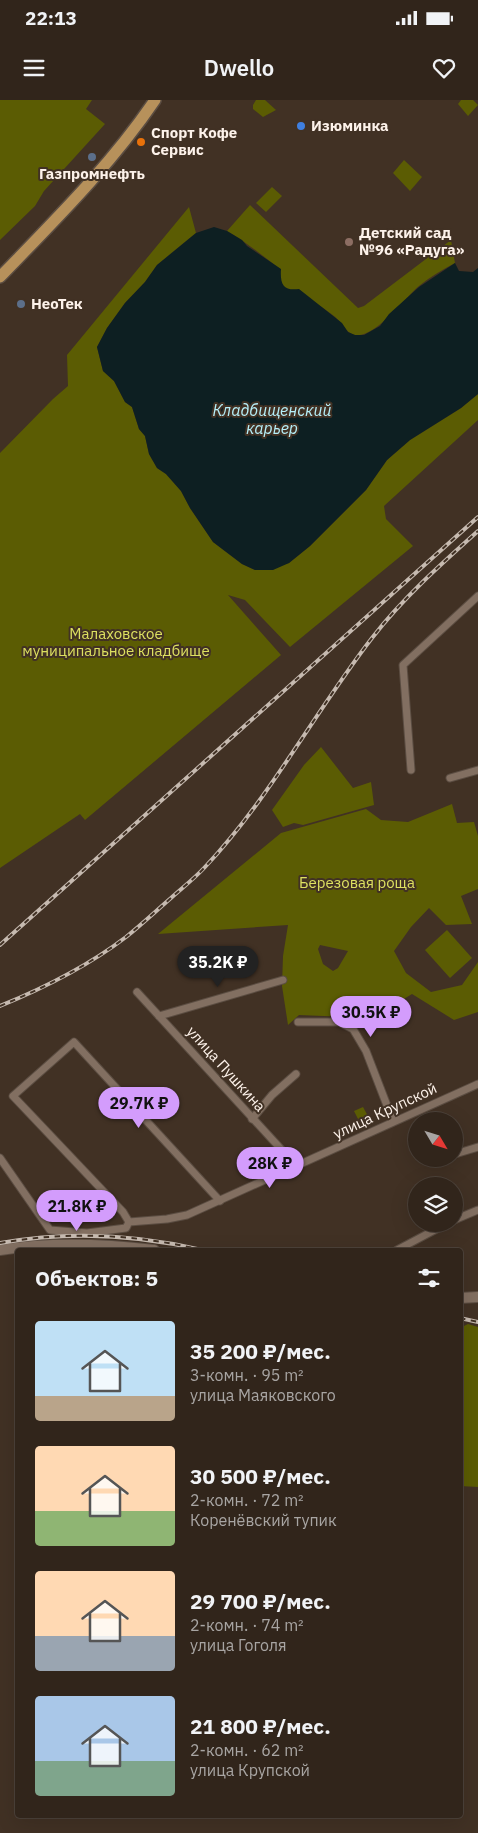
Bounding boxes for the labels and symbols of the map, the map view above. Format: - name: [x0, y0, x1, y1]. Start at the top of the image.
- place label: Изюминка: [311, 116, 389, 135]
- marker: Изюминка: [295, 120, 307, 132]
- place label: Спорт Кофе Сервис: [151, 123, 237, 159]
- marker: Спорт Кофе Сервис: [135, 136, 147, 148]
- marker: Газпромнефть: [86, 151, 98, 163]
- place label: Газпромнефть: [39, 164, 146, 183]
- place label: Детский сад №96 «Радуга»: [359, 223, 464, 259]
- marker: Детский сад №96 «Радуга»: [343, 236, 355, 248]
- place label: НеоТек: [31, 294, 83, 313]
- marker: НеоТек: [15, 298, 27, 310]
- water label: Кладбищенский карьер: [212, 400, 332, 438]
- park label: Малаховское муниципальное кладбище: [22, 624, 210, 660]
- park label: Березовая роща: [299, 873, 415, 892]
- pin: 35.2K ₽: [172, 946, 264, 988]
- pin: 30.5K ₽: [325, 996, 417, 1038]
- street label: улица Пушкина: [183, 1022, 270, 1115]
- street label: улица Крупской: [330, 1078, 440, 1143]
- pin: 29.7K ₽: [93, 1086, 185, 1129]
- north arrow: [408, 1112, 462, 1168]
- pin: 28K ₽: [235, 1146, 305, 1189]
- pin: 21.8K ₽: [31, 1190, 123, 1232]

